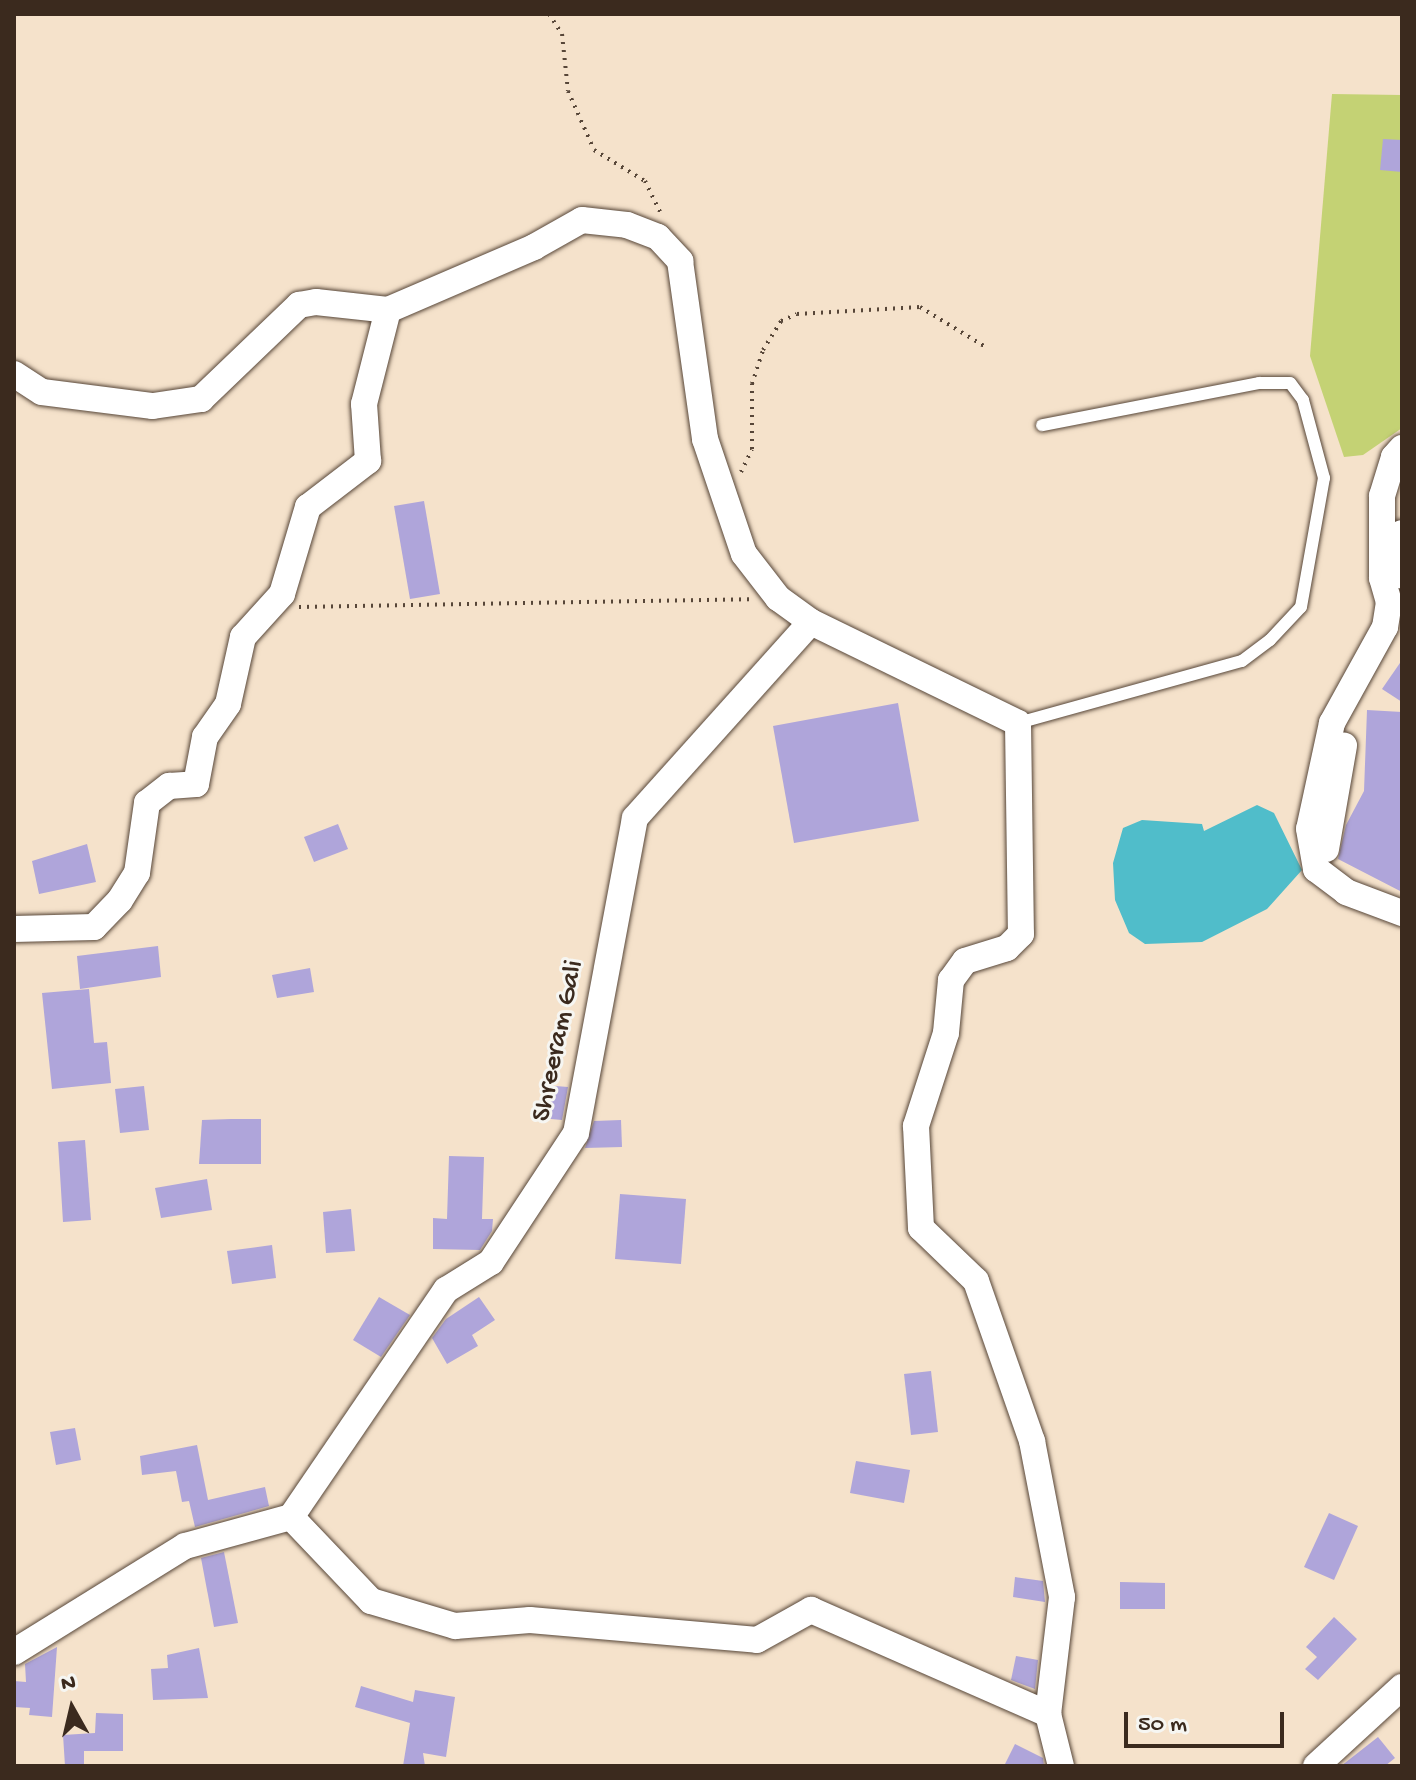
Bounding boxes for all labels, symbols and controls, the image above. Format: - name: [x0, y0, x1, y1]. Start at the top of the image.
- street label: Shreeram Gali: [525, 957, 593, 1125]
- north arrow: [32, 1668, 112, 1748]
- text: N: [60, 1670, 78, 1698]
- scale bar: [1128, 1696, 1288, 1746]
- text: 50 m: [1138, 1711, 1187, 1740]

